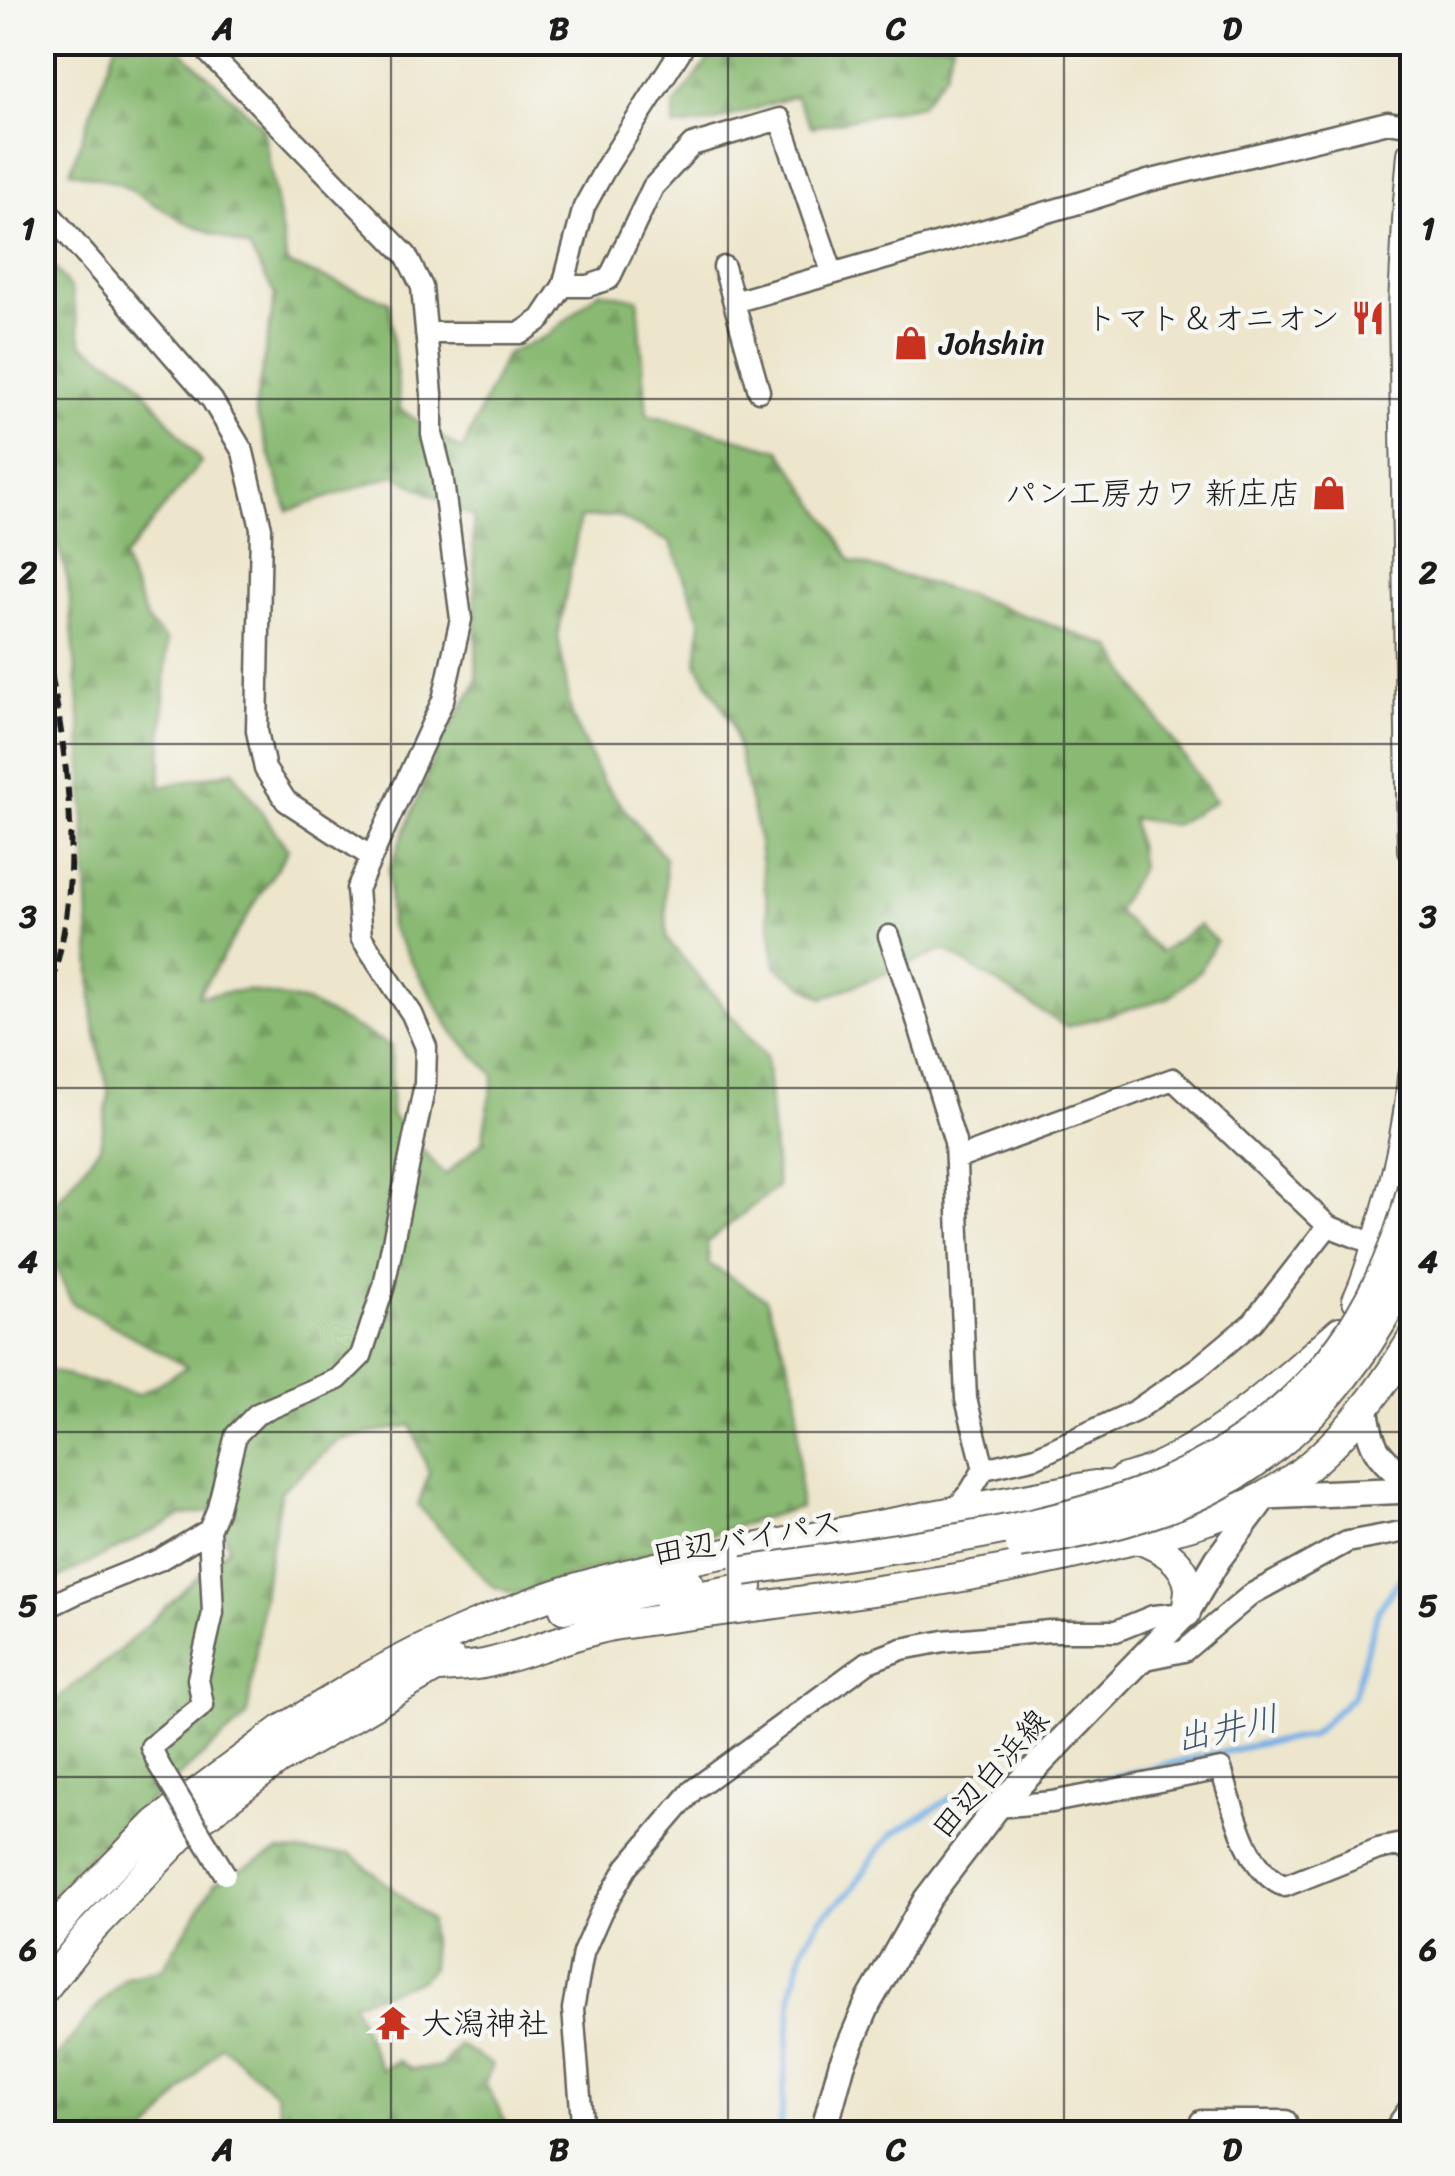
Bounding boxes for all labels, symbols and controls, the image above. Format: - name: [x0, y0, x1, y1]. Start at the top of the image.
- text: A: [211, 0, 234, 57]
- text: B: [549, 0, 569, 57]
- text: C: [885, 0, 907, 57]
- text: D: [1222, 0, 1242, 57]
- text: 1: [21, 200, 35, 257]
- text: 1: [1421, 200, 1435, 257]
- place label: トマト＆オニオン: [1085, 290, 1340, 347]
- restaurant icon: トマト＆オニオン: [1349, 299, 1387, 337]
- place label: Johshin: [938, 315, 1045, 372]
- shop icon: Johshin: [892, 324, 930, 362]
- place label: パン工房カワ 新庄店: [1005, 465, 1301, 522]
- shop icon: パン工房カワ 新庄店: [1310, 474, 1348, 512]
- text: 2: [19, 544, 38, 601]
- text: 2: [1419, 544, 1438, 601]
- text: 3: [18, 888, 37, 945]
- text: 3: [1418, 888, 1437, 945]
- text: 4: [18, 1233, 38, 1290]
- text: 4: [1418, 1233, 1438, 1290]
- street label: 田辺バイパス: [648, 1493, 846, 1583]
- text: 5: [18, 1577, 38, 1634]
- text: 5: [1418, 1577, 1438, 1634]
- water label: 出井川: [1169, 1687, 1285, 1769]
- street label: 田辺白浜線: [916, 1695, 1064, 1853]
- text: 6: [19, 1921, 37, 1978]
- text: 6: [1419, 1921, 1437, 1978]
- place label: 大潟神社: [421, 1995, 549, 2052]
- temple icon: 大潟神社: [374, 2004, 412, 2042]
- text: A: [211, 2121, 234, 2176]
- text: B: [549, 2121, 569, 2176]
- text: C: [885, 2121, 907, 2176]
- text: D: [1222, 2121, 1242, 2176]

